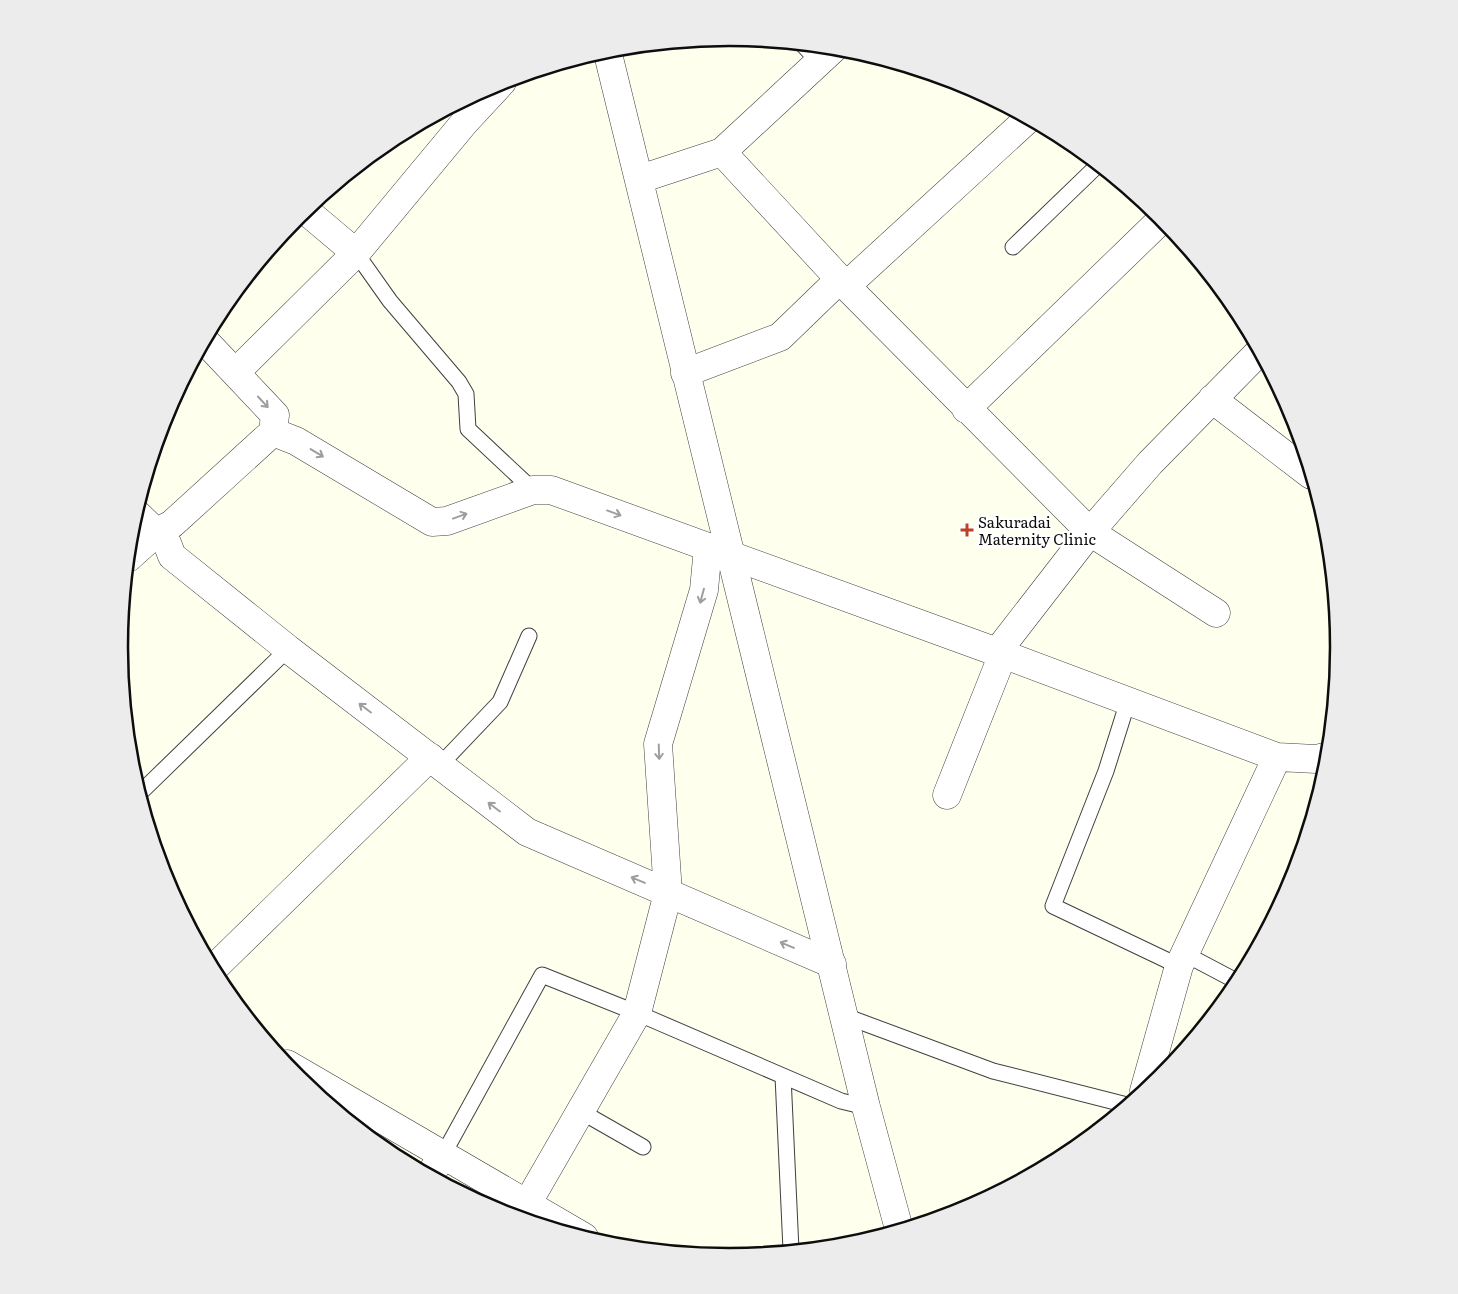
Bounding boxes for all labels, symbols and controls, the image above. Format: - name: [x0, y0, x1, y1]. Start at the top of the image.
- one-way arrow: [257, 395, 269, 408]
- one-way arrow: [309, 449, 323, 459]
- one-way arrow: [605, 509, 621, 518]
- place label: Sakuradai Maternity Clinic: [978, 510, 1096, 550]
- one-way arrow: [452, 511, 467, 520]
- marker: Sakuradai Maternity Clinic: [960, 523, 974, 537]
- one-way arrow: [697, 587, 706, 603]
- one-way arrow: [358, 703, 372, 713]
- one-way arrow: [654, 743, 664, 759]
- one-way arrow: [488, 801, 501, 812]
- one-way arrow: [631, 875, 646, 884]
- one-way arrow: [780, 939, 795, 949]

